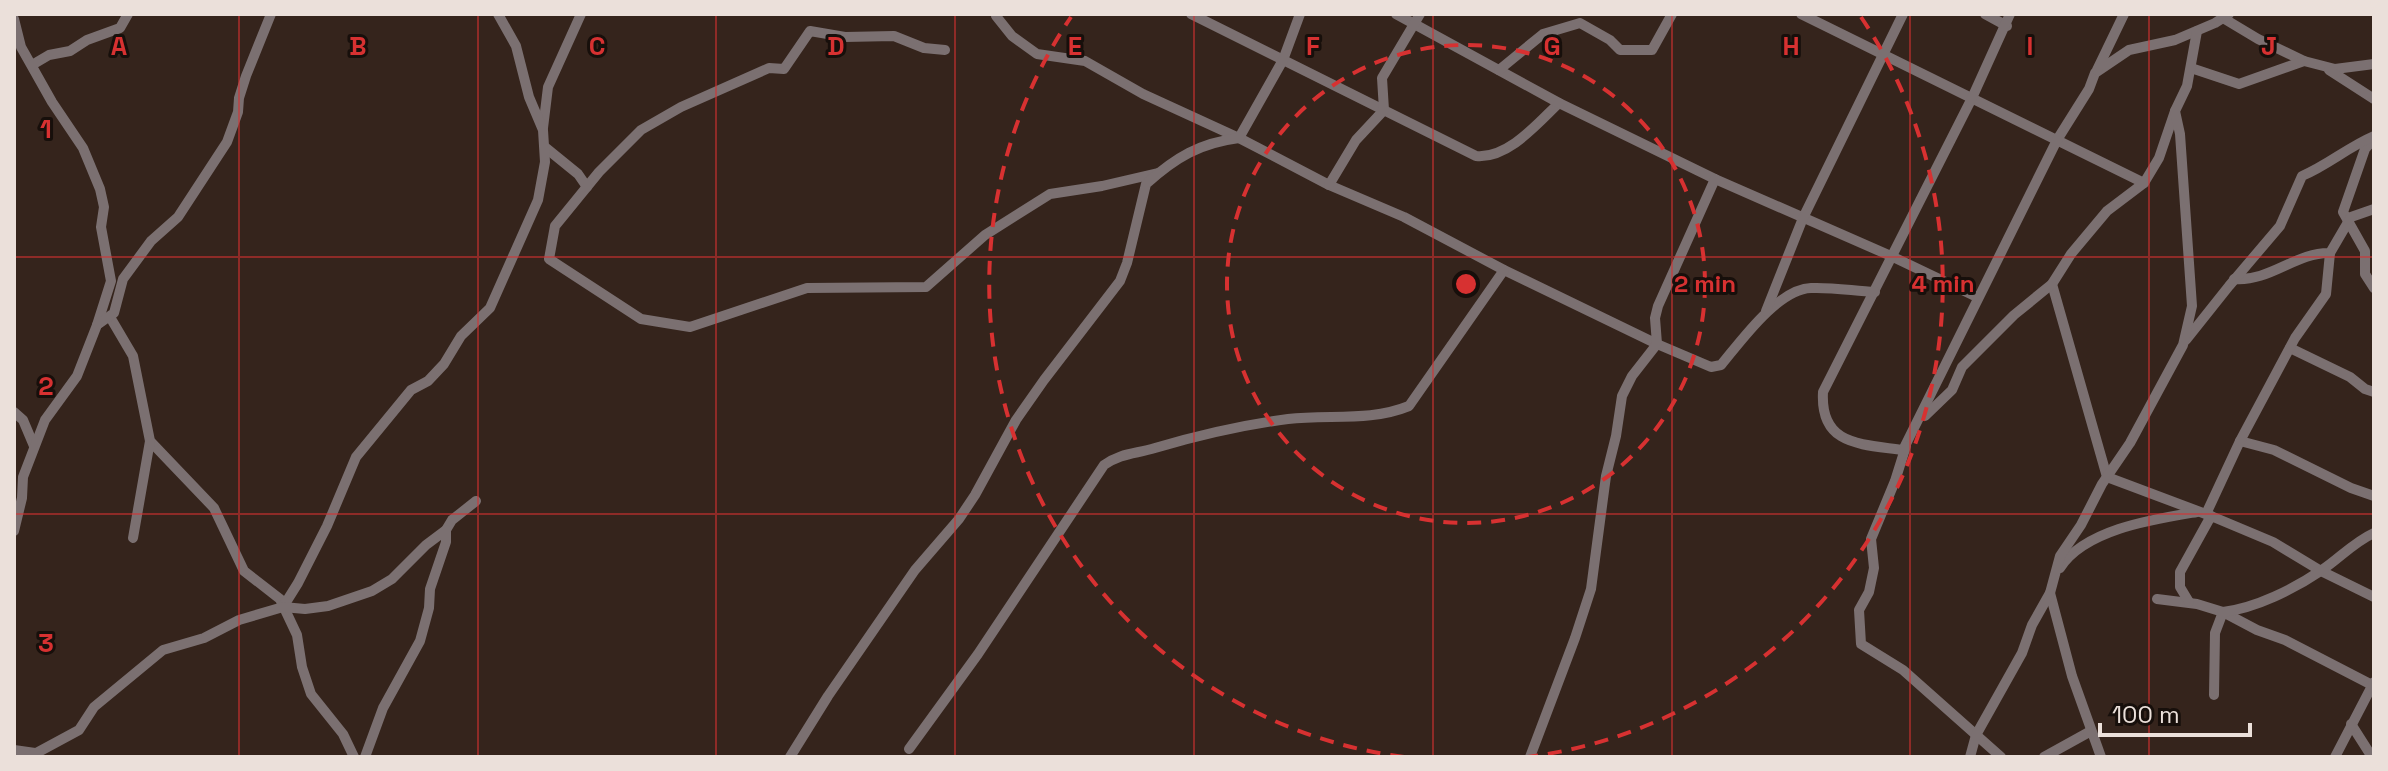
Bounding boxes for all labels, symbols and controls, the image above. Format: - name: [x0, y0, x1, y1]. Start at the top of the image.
- text: A: [111, 29, 128, 63]
- text: B: [349, 29, 367, 63]
- text: C: [589, 29, 605, 63]
- text: D: [827, 29, 845, 63]
- text: E: [1068, 29, 1082, 63]
- text: F: [1306, 29, 1320, 63]
- text: G: [1543, 29, 1561, 63]
- text: H: [1782, 29, 1800, 63]
- text: I: [2027, 29, 2033, 63]
- text: J: [2261, 29, 2277, 63]
- text: 1: [40, 112, 52, 146]
- text: 2 min: [1674, 268, 1736, 299]
- text: 4 min: [1911, 268, 1975, 299]
- centre of rings: [1452, 270, 1480, 298]
- text: 2: [38, 369, 54, 403]
- text: 3: [38, 626, 54, 660]
- scale bar: [2100, 687, 2250, 737]
- text: 100 m: [2112, 699, 2180, 730]

